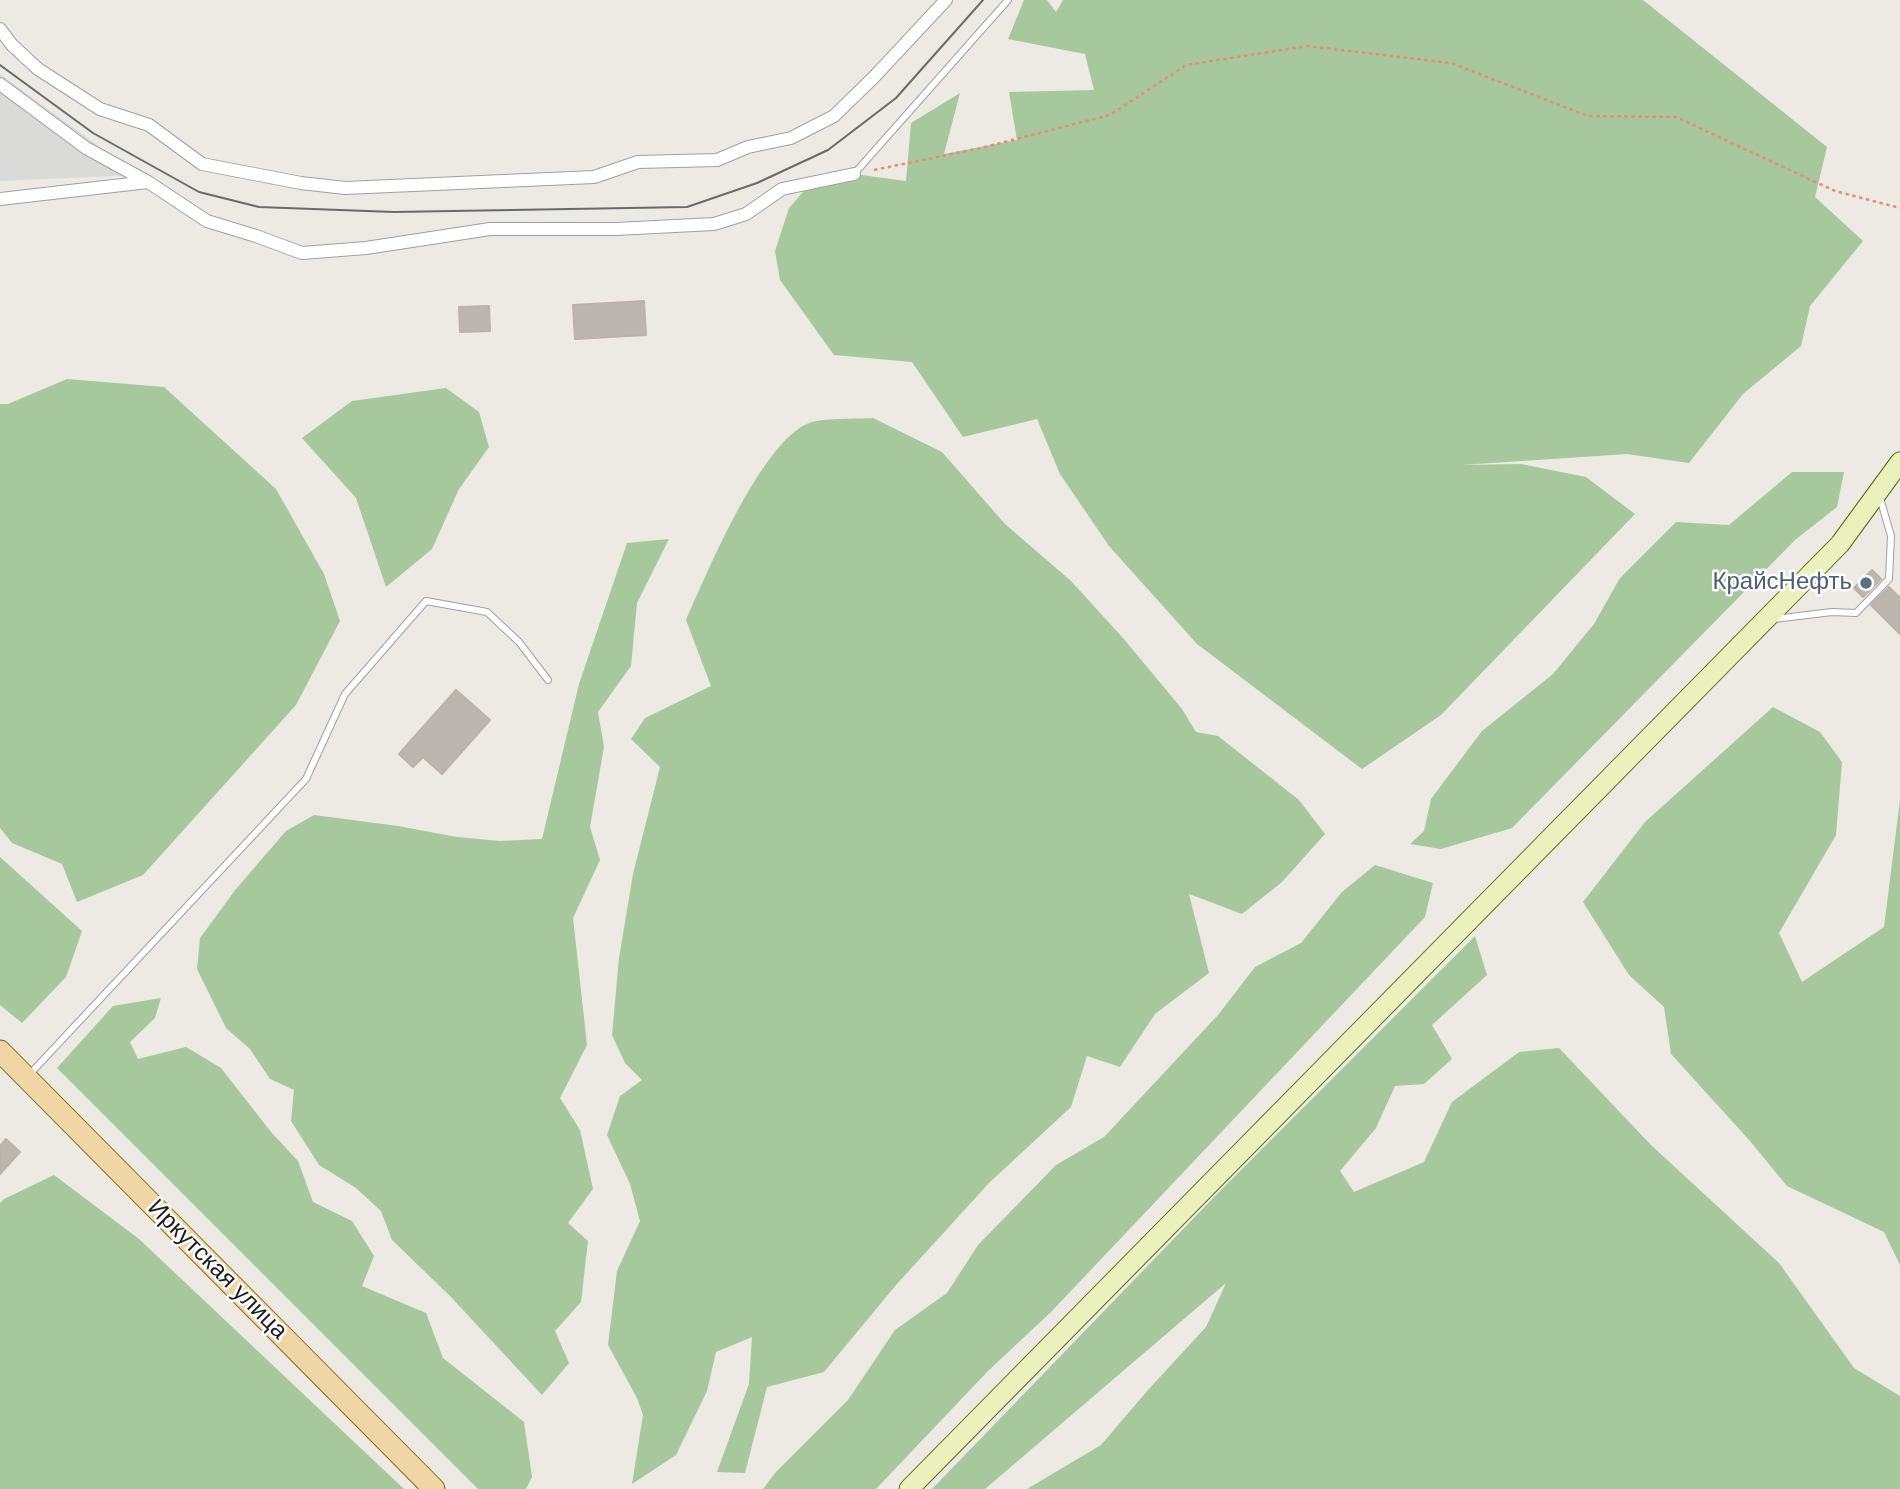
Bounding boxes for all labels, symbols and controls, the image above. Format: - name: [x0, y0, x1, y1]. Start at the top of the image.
- place label: КрайсНефть: [1713, 569, 1852, 597]
- marker: КрайсНефть: [1858, 575, 1874, 591]
- street label: Иркутская улица: [141, 1194, 293, 1346]

